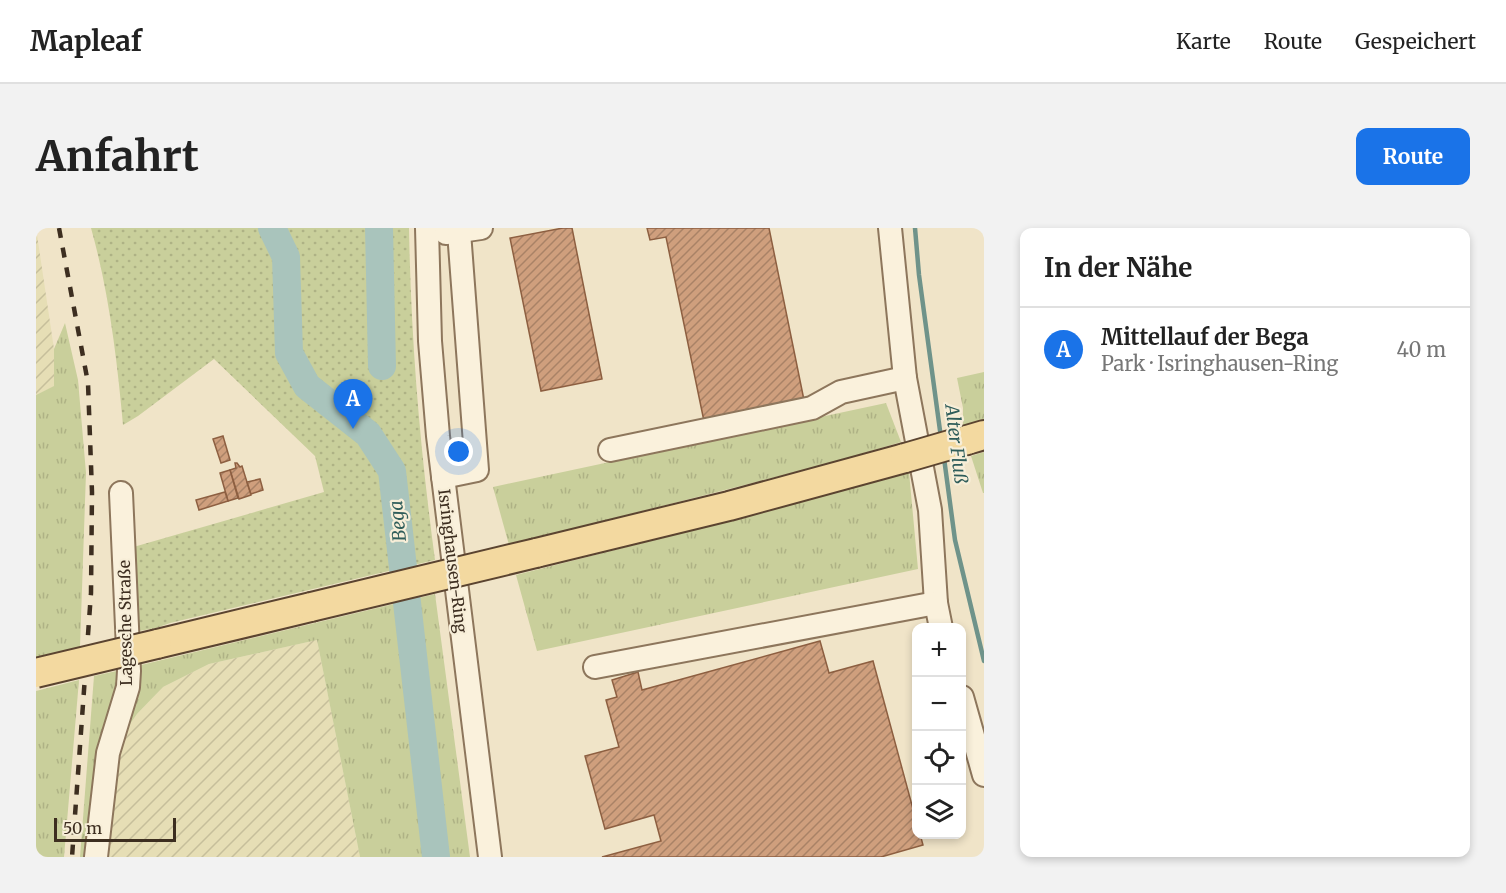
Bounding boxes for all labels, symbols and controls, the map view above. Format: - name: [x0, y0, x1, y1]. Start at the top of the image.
- text: Mapleaf: [30, 23, 142, 59]
- text: Karte: [1176, 28, 1231, 55]
- text: Route: [1264, 28, 1322, 55]
- text: Gespeichert: [1355, 28, 1476, 55]
- button: Route: [1356, 128, 1470, 185]
- text: Anfahrt: [36, 130, 199, 182]
- text: In der Nähe: [1044, 251, 1192, 284]
- text: Mittellauf der Bega: [1101, 323, 1309, 351]
- text: A: [1056, 337, 1071, 362]
- text: 40 m: [1396, 337, 1446, 362]
- text: Park · Isringhausen-Ring: [1101, 351, 1338, 376]
- pin: A: [334, 380, 372, 429]
- water label: Alter Fluß: [940, 401, 973, 485]
- your location: [444, 437, 473, 466]
- street label: Isringhausen-Ring: [434, 488, 472, 634]
- water label: Bega: [384, 499, 411, 543]
- street label: Lagesche Straße: [114, 560, 136, 686]
- map controls: [912, 623, 966, 839]
- button: +: [912, 623, 966, 677]
- button: −: [912, 677, 966, 731]
- button: locate: [912, 731, 966, 785]
- button: layers: [912, 785, 966, 839]
- scale bar: [54, 815, 176, 842]
- text: 50 m: [63, 818, 102, 838]

